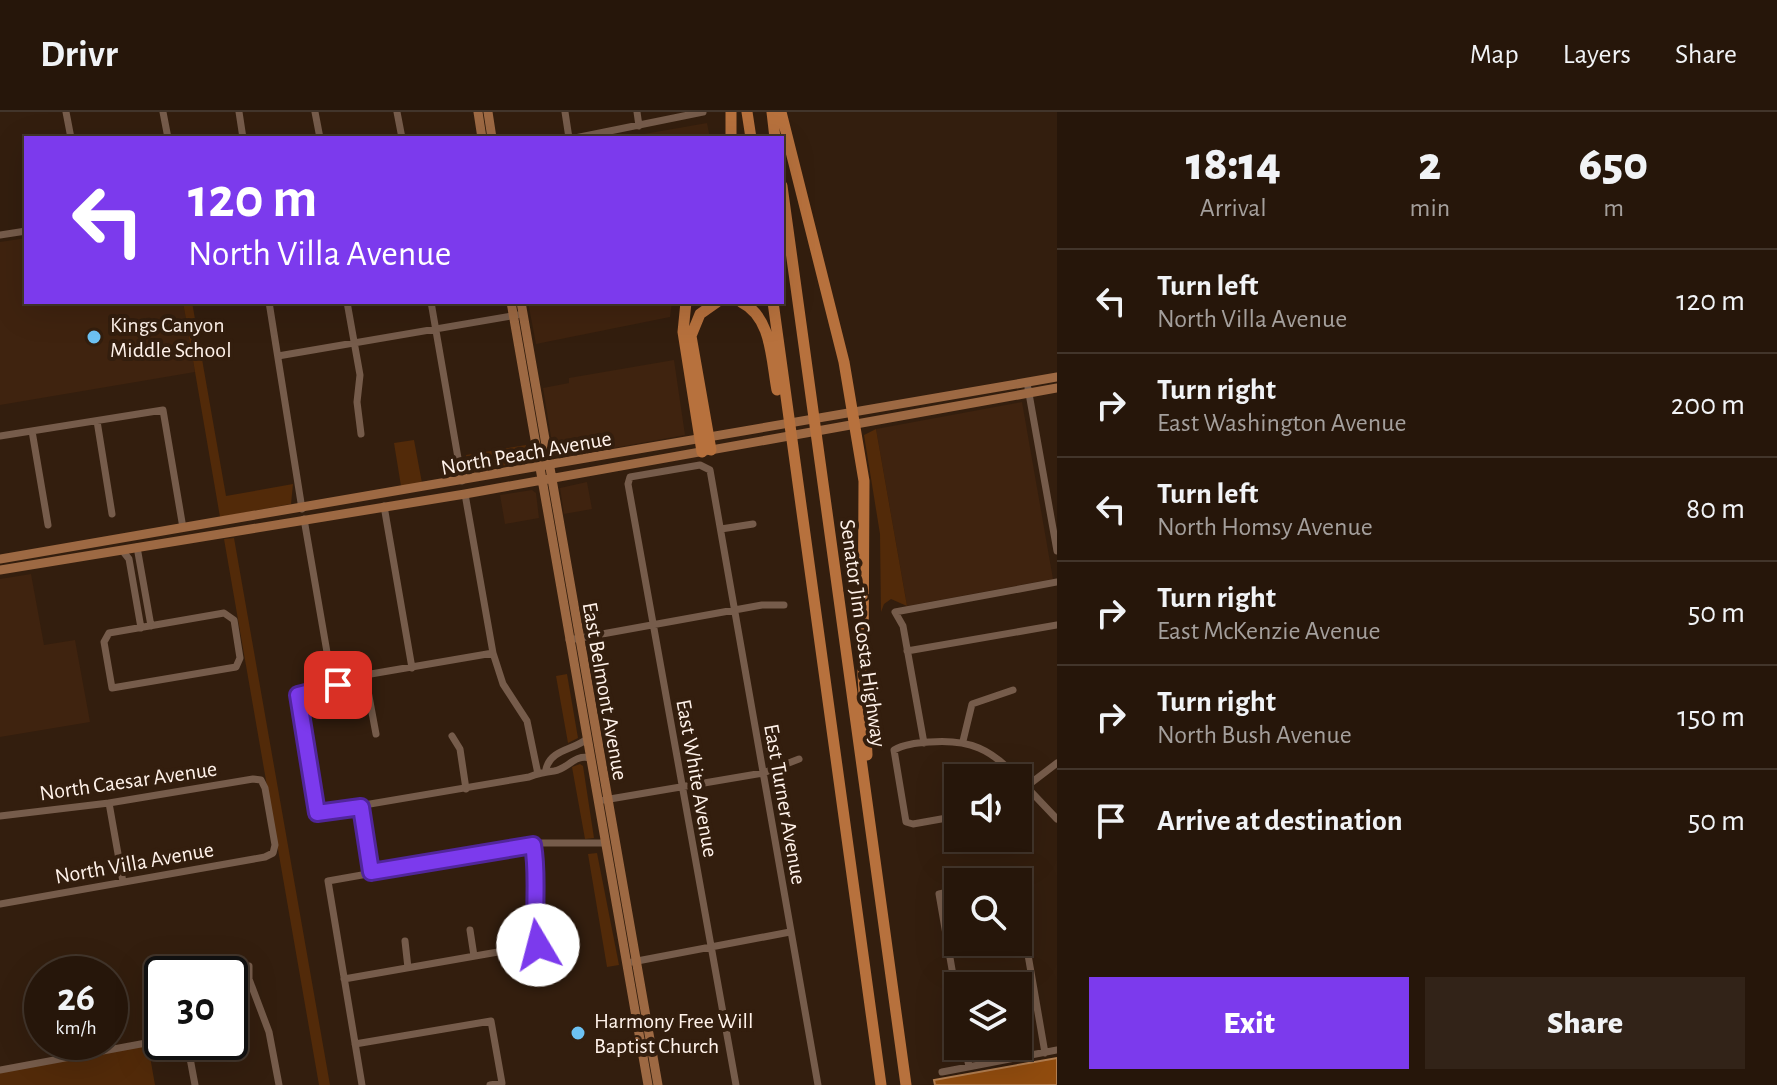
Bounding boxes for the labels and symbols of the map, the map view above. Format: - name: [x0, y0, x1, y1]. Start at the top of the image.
- place label: Kings Canyon Middle School: [110, 314, 232, 361]
- marker: Kings Canyon Middle School: [85, 328, 103, 346]
- street label: North Peach Avenue: [439, 427, 613, 479]
- street label: Senator Jim Costa Highway: [836, 518, 890, 749]
- street label: East Belmont Avenue: [579, 600, 632, 782]
- pin: [304, 651, 372, 719]
- street label: East White Avenue: [672, 698, 722, 859]
- street label: East Turner Avenue: [760, 722, 810, 886]
- street label: North Caesar Avenue: [38, 758, 218, 804]
- street label: North Villa Avenue: [53, 838, 215, 888]
- position arrow: [496, 903, 580, 987]
- speed limit sign: 30: [144, 956, 248, 1060]
- place label: Harmony Free Will Baptist Church: [594, 1010, 753, 1057]
- marker: Harmony Free Will Baptist Church: [569, 1024, 587, 1042]

